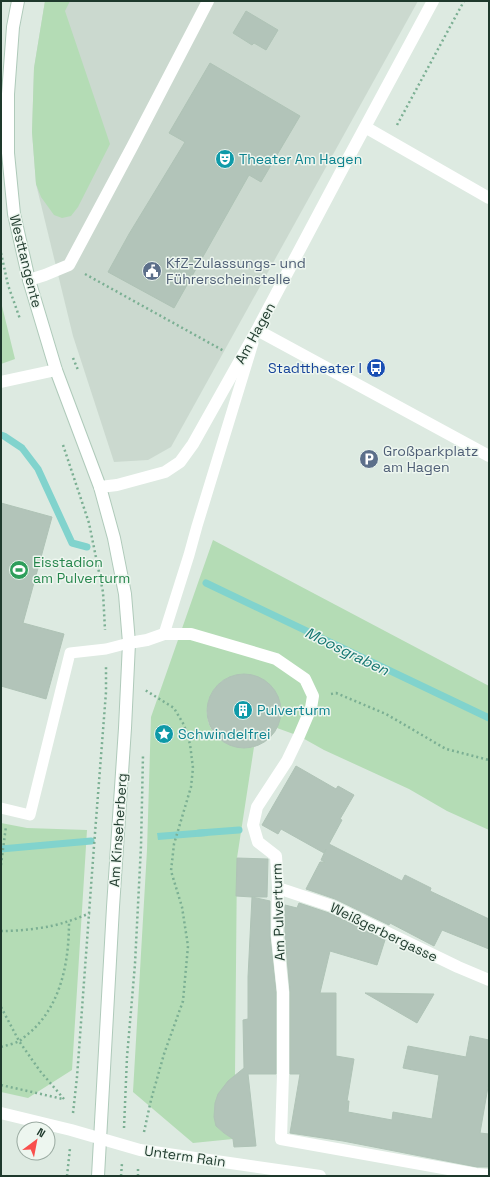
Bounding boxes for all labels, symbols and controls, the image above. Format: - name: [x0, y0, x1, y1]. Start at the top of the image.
- theatre icon: Theater Am Hagen: [214, 148, 236, 170]
- place label: Theater Am Hagen: [239, 150, 362, 168]
- street label: Westtangente: [6, 213, 46, 309]
- place label: KfZ-Zulassungs- und Führerscheinstelle: [166, 254, 306, 288]
- public building icon: KfZ-Zulassungs- und Führerscheinstelle: [141, 260, 163, 282]
- street label: Am Hagen: [231, 299, 279, 367]
- bus stop icon: Stadttheater I: [365, 357, 387, 379]
- place label: Stadttheater I: [268, 359, 362, 377]
- place label: Großparkplatz am Hagen: [383, 442, 478, 476]
- parking icon: Großparkplatz am Hagen: [358, 448, 380, 470]
- place label: Eisstadion am Pulverturm: [33, 553, 130, 587]
- sports icon: Eisstadion am Pulverturm: [8, 559, 30, 581]
- water label: Moosgraben: [302, 623, 393, 680]
- building icon: Pulverturm: [232, 699, 254, 721]
- place label: Pulverturm: [257, 701, 331, 719]
- place icon: Schwindelfrei: [153, 723, 175, 745]
- place label: Schwindelfrei: [178, 725, 270, 743]
- street label: Am Kinseherberg: [105, 772, 131, 888]
- street label: Am Pulverturm: [267, 863, 289, 961]
- street label: Weißgerbergasse: [327, 898, 441, 966]
- north arrow: [16, 1121, 56, 1161]
- text: N: [34, 1125, 48, 1140]
- street label: Unterm Rain: [143, 1141, 227, 1171]

